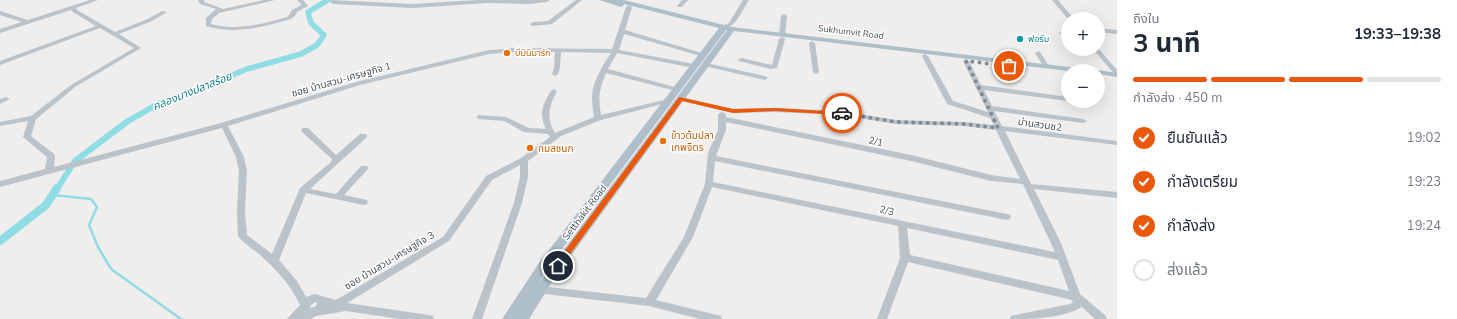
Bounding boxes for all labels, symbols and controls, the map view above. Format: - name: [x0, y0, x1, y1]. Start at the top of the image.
- text: ถึงใน: [1133, 10, 1159, 28]
- map controls: [1061, 12, 1105, 108]
- button: +: [1061, 12, 1105, 56]
- street label: Sukhumvit Road: [817, 22, 885, 42]
- text: 19:33–19:38: [1354, 24, 1441, 44]
- text: 3 นาที: [1133, 26, 1200, 61]
- place label: ฟอรัม: [1028, 33, 1049, 45]
- marker: ฟอรัม: [1015, 34, 1025, 44]
- place label: บีมินิมาร์ก: [515, 47, 550, 59]
- marker: บีมินิมาร์ก: [502, 48, 512, 58]
- pin: [992, 49, 1026, 83]
- icon: bag: [998, 55, 1020, 77]
- street label: ซอย บ้านสวน-เศรษฐกิจ 1: [290, 59, 393, 101]
- button: −: [1061, 64, 1105, 108]
- water label: คลองบางปลาสร้อย: [150, 68, 235, 114]
- text: กำลังส่ง · 450 m: [1133, 89, 1222, 107]
- courier: [822, 93, 862, 133]
- icon: car: [831, 102, 853, 124]
- street label: บ่านสวนซ2: [1017, 115, 1063, 135]
- icon: check: [1133, 127, 1155, 149]
- text: ยืนยันแล้ว: [1167, 128, 1228, 148]
- place label: ข้าวต้มปลา เทพจิตร: [671, 129, 714, 155]
- text: 19:02: [1407, 129, 1441, 147]
- street label: 2/1: [867, 134, 885, 150]
- marker: ข้าวต้มปลา เทพจิตร: [658, 136, 668, 146]
- place label: กมลชนก: [538, 142, 573, 156]
- marker: กมลชนก: [525, 143, 535, 153]
- icon: check: [1133, 171, 1155, 193]
- text: กำลังเตรียม: [1167, 172, 1238, 192]
- text: 19:23: [1407, 173, 1441, 191]
- street label: Setthakit Road: [559, 182, 610, 243]
- street label: 2/3: [878, 203, 896, 219]
- icon: check: [1133, 215, 1155, 237]
- text: กำลังส่ง: [1167, 216, 1215, 236]
- text: 19:24: [1407, 217, 1441, 235]
- street label: ซอย บ้านสวน-เศรษฐกิจ 3: [342, 228, 437, 293]
- pin: [541, 249, 575, 283]
- icon: home: [547, 255, 569, 277]
- text: ส่งแล้ว: [1167, 260, 1208, 280]

